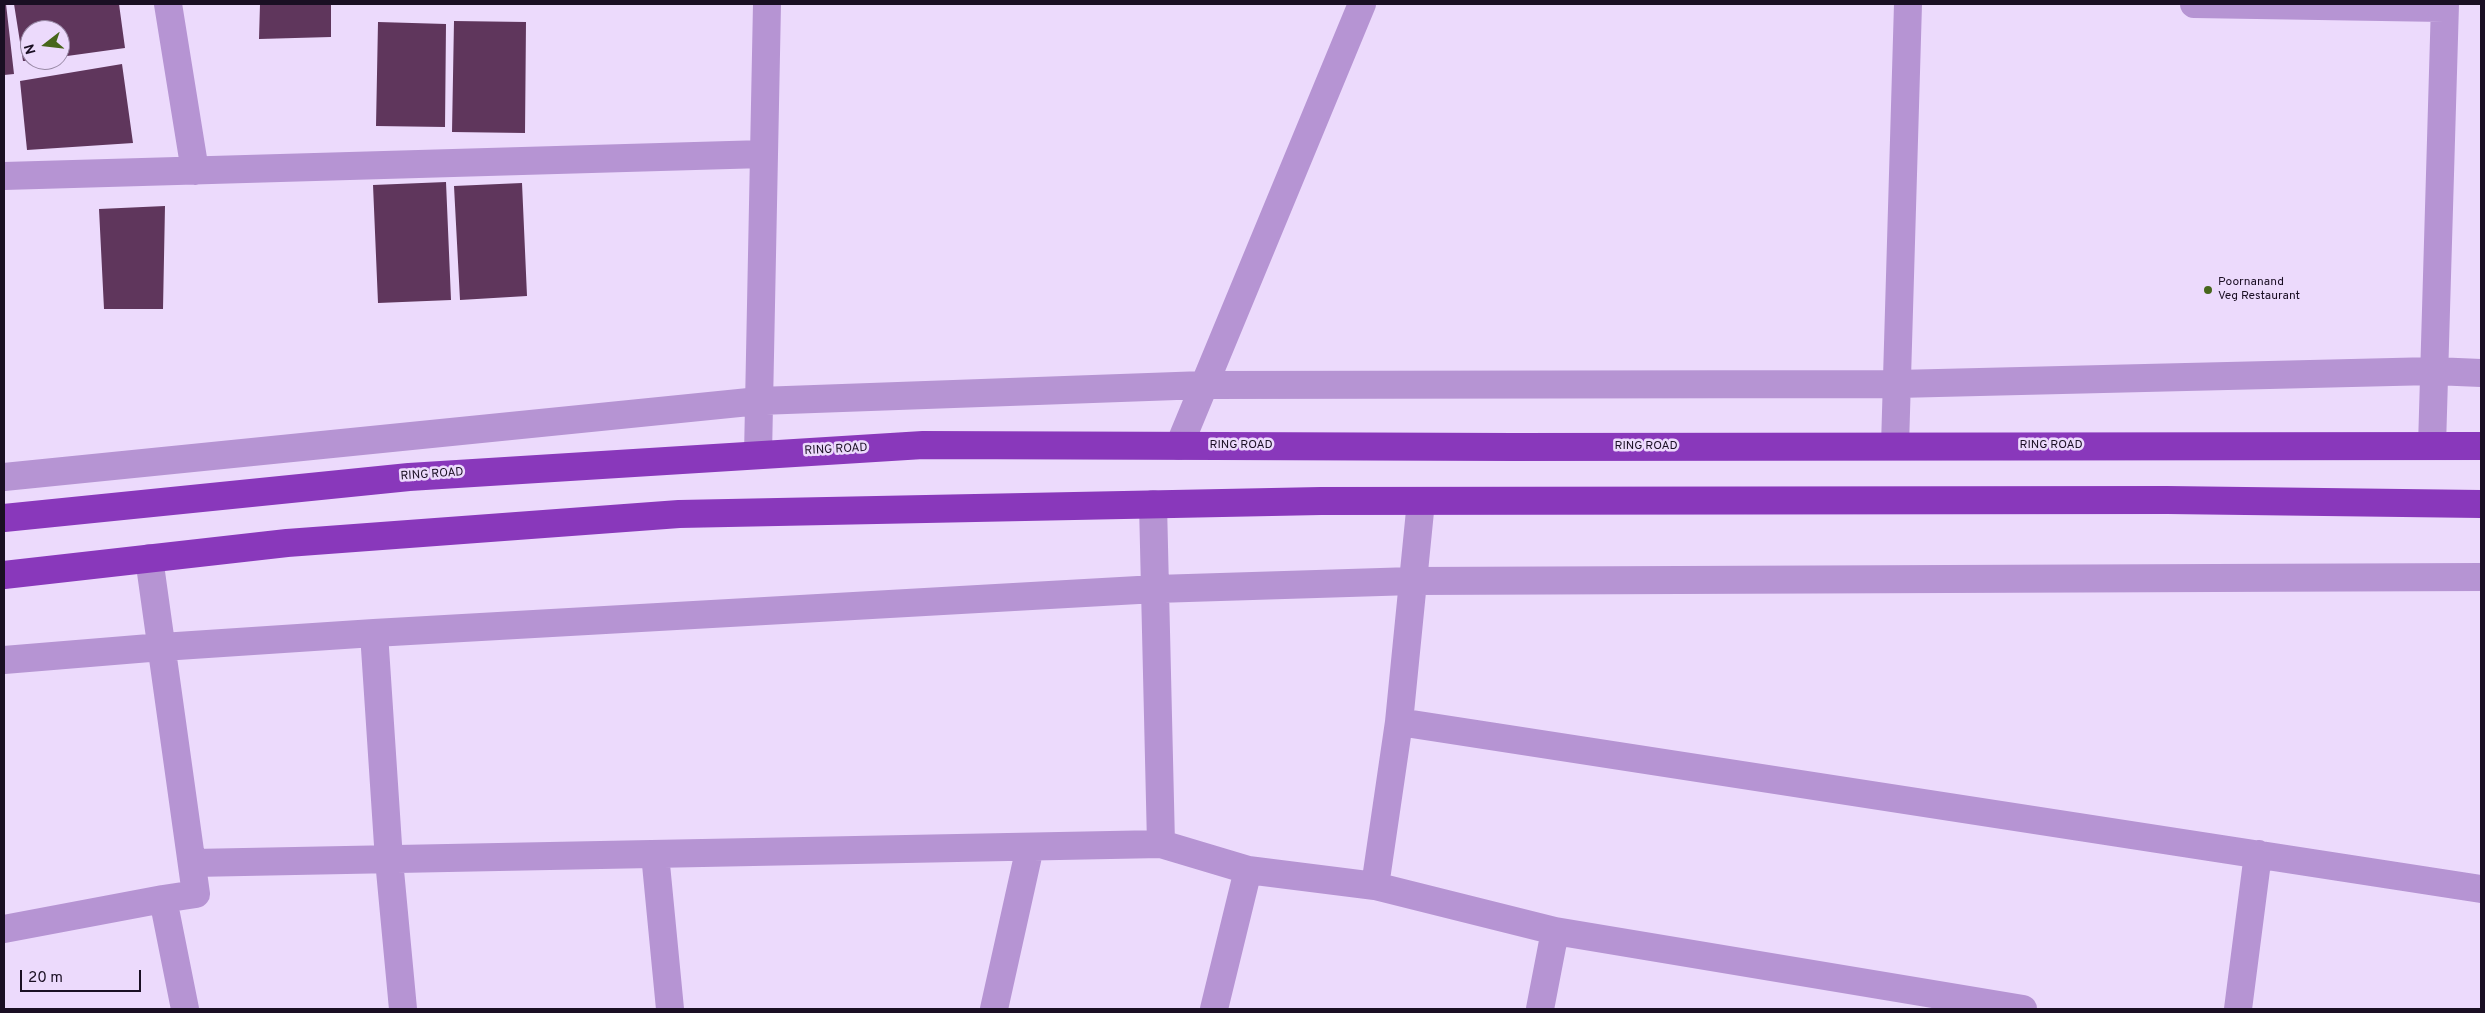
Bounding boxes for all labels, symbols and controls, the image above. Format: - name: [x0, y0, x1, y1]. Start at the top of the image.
- north arrow: [20, 20, 70, 70]
- text: N: [22, 42, 41, 56]
- place label: Poornanand Veg Restaurant: [2218, 276, 2300, 304]
- marker: Poornanand Veg Restaurant: [2202, 284, 2214, 296]
- street label: RING ROAD: [1209, 439, 1273, 453]
- street label: RING ROAD: [2019, 439, 2083, 453]
- street label: RING ROAD: [1614, 440, 1678, 454]
- street label: RING ROAD: [804, 441, 868, 459]
- street label: RING ROAD: [400, 466, 464, 484]
- scale bar: [22, 960, 144, 992]
- text: 20 m: [28, 969, 63, 988]

